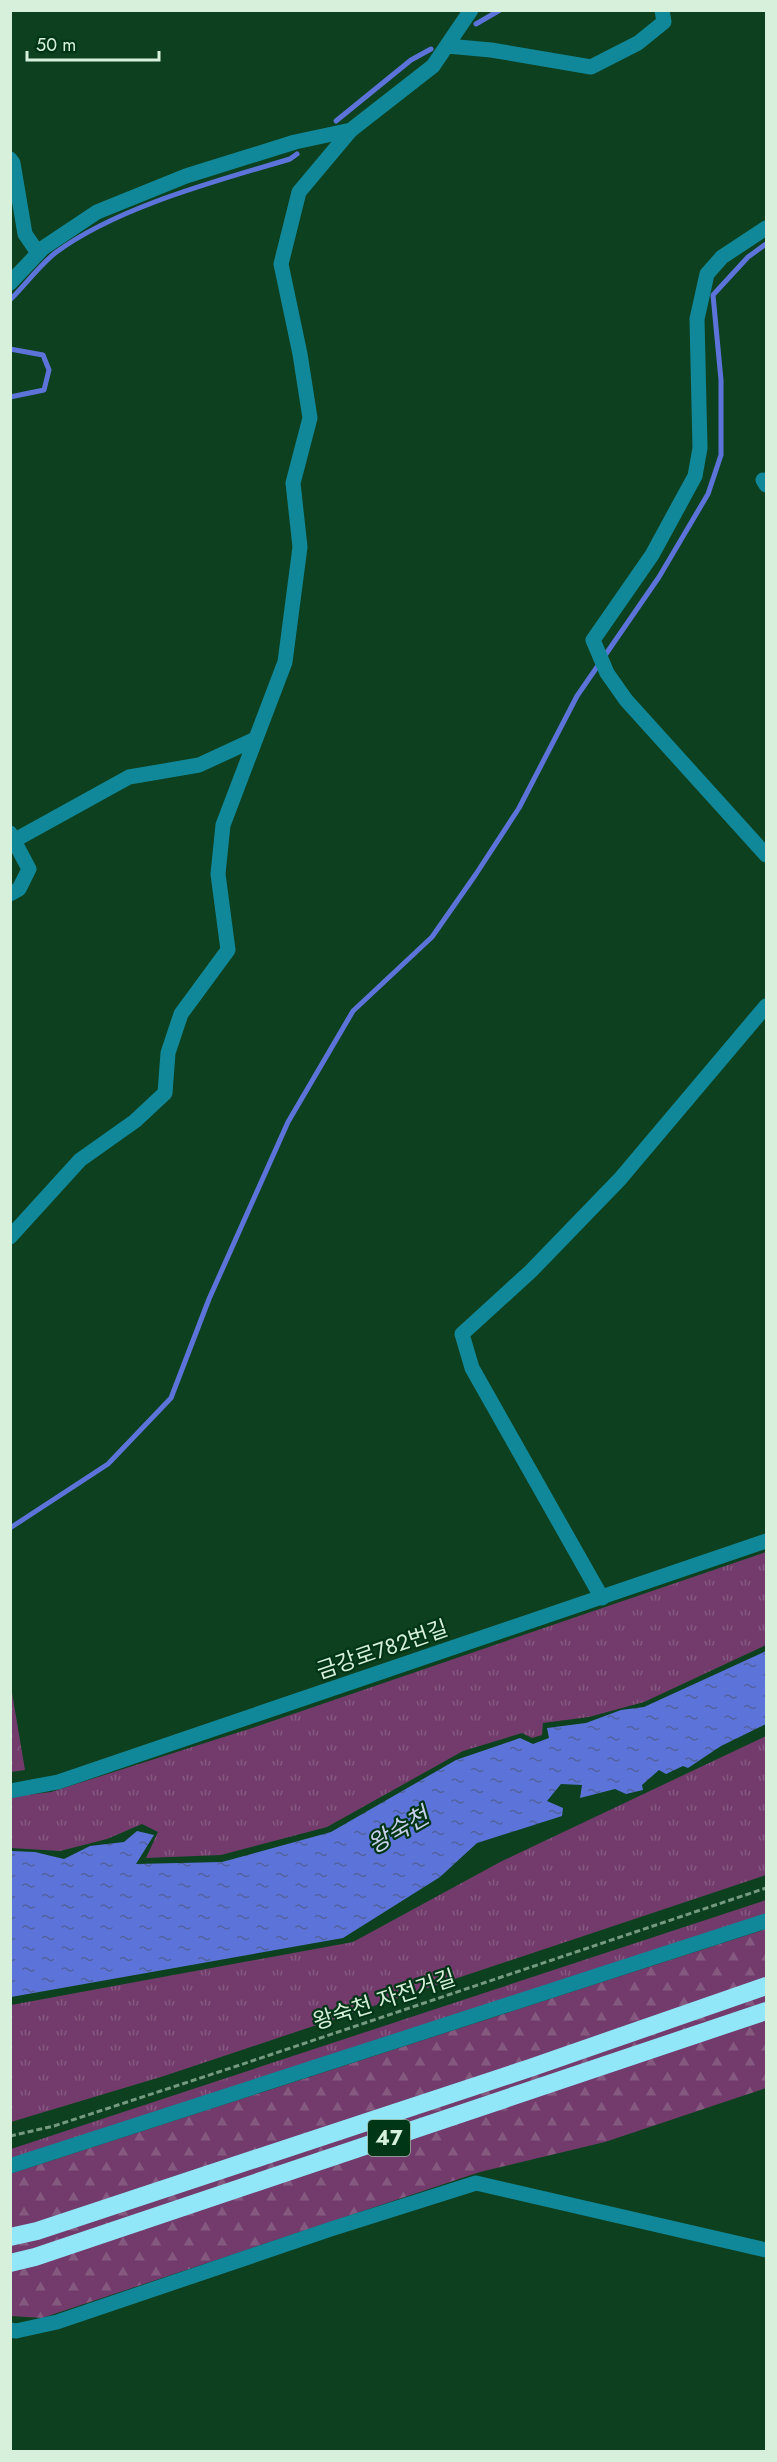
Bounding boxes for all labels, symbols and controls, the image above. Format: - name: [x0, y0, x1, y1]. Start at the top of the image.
- scale bar: [27, 24, 159, 62]
- text: 50 m: [36, 32, 76, 58]
- street label: 금강로782번길: [312, 1612, 452, 1686]
- water label: 왕숙천: [361, 1797, 438, 1862]
- street label: 왕숙천 자전거길: [309, 1961, 459, 2037]
- road number: 47: [368, 2120, 410, 2156]

